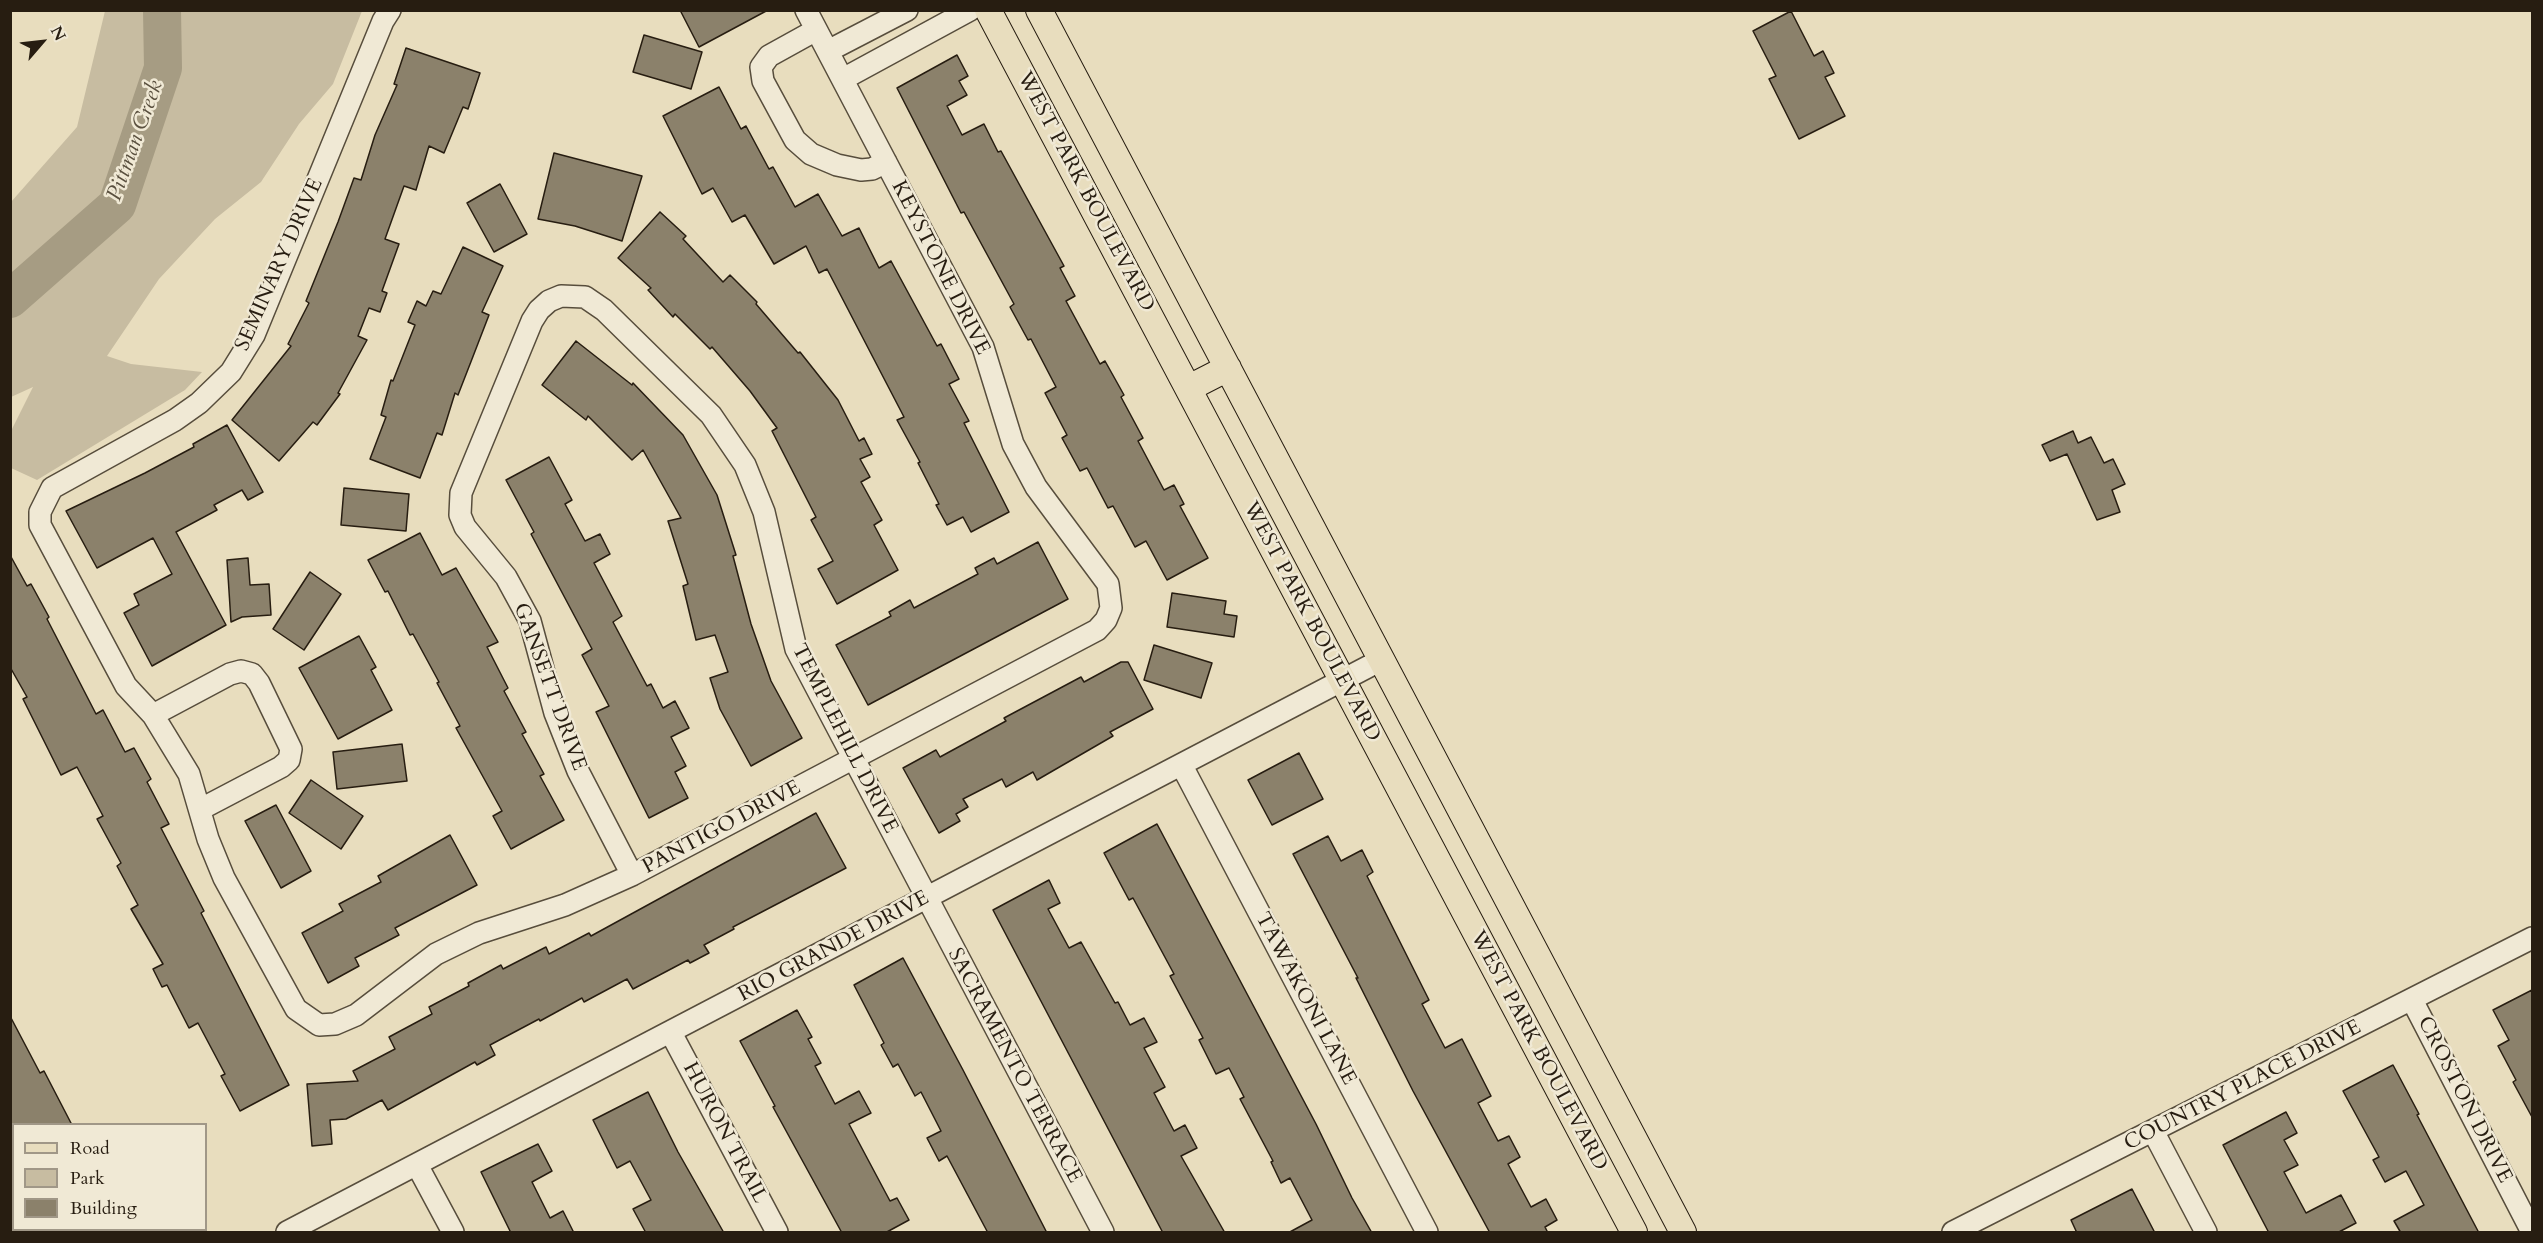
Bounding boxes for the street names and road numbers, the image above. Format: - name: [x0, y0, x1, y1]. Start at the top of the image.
- street label: WEST PARK BOULEVARD: [1011, 68, 1159, 316]
- street label: SEMINARY DRIVE: [231, 175, 329, 355]
- street label: KEYSTONE DRIVE: [885, 177, 995, 359]
- street label: WEST PARK BOULEVARD: [1237, 498, 1385, 746]
- street label: GANSETT DRIVE: [507, 600, 591, 774]
- street label: TEMPLEHILL DRIVE: [785, 640, 903, 838]
- street label: PANTIGO DRIVE: [639, 776, 805, 880]
- street label: RIO GRANDE DRIVE: [734, 886, 934, 1008]
- street label: TAWAKONI LANE: [1249, 909, 1361, 1089]
- street label: WEST PARK BOULEVARD: [1464, 927, 1612, 1175]
- street label: SACRAMENTO TERRACE: [941, 944, 1087, 1188]
- street label: CROSTON DRIVE: [2411, 1013, 2517, 1187]
- street label: COUNTRY PLACE DRIVE: [2120, 1015, 2366, 1157]
- street label: HURON TRAIL: [676, 1058, 772, 1208]

